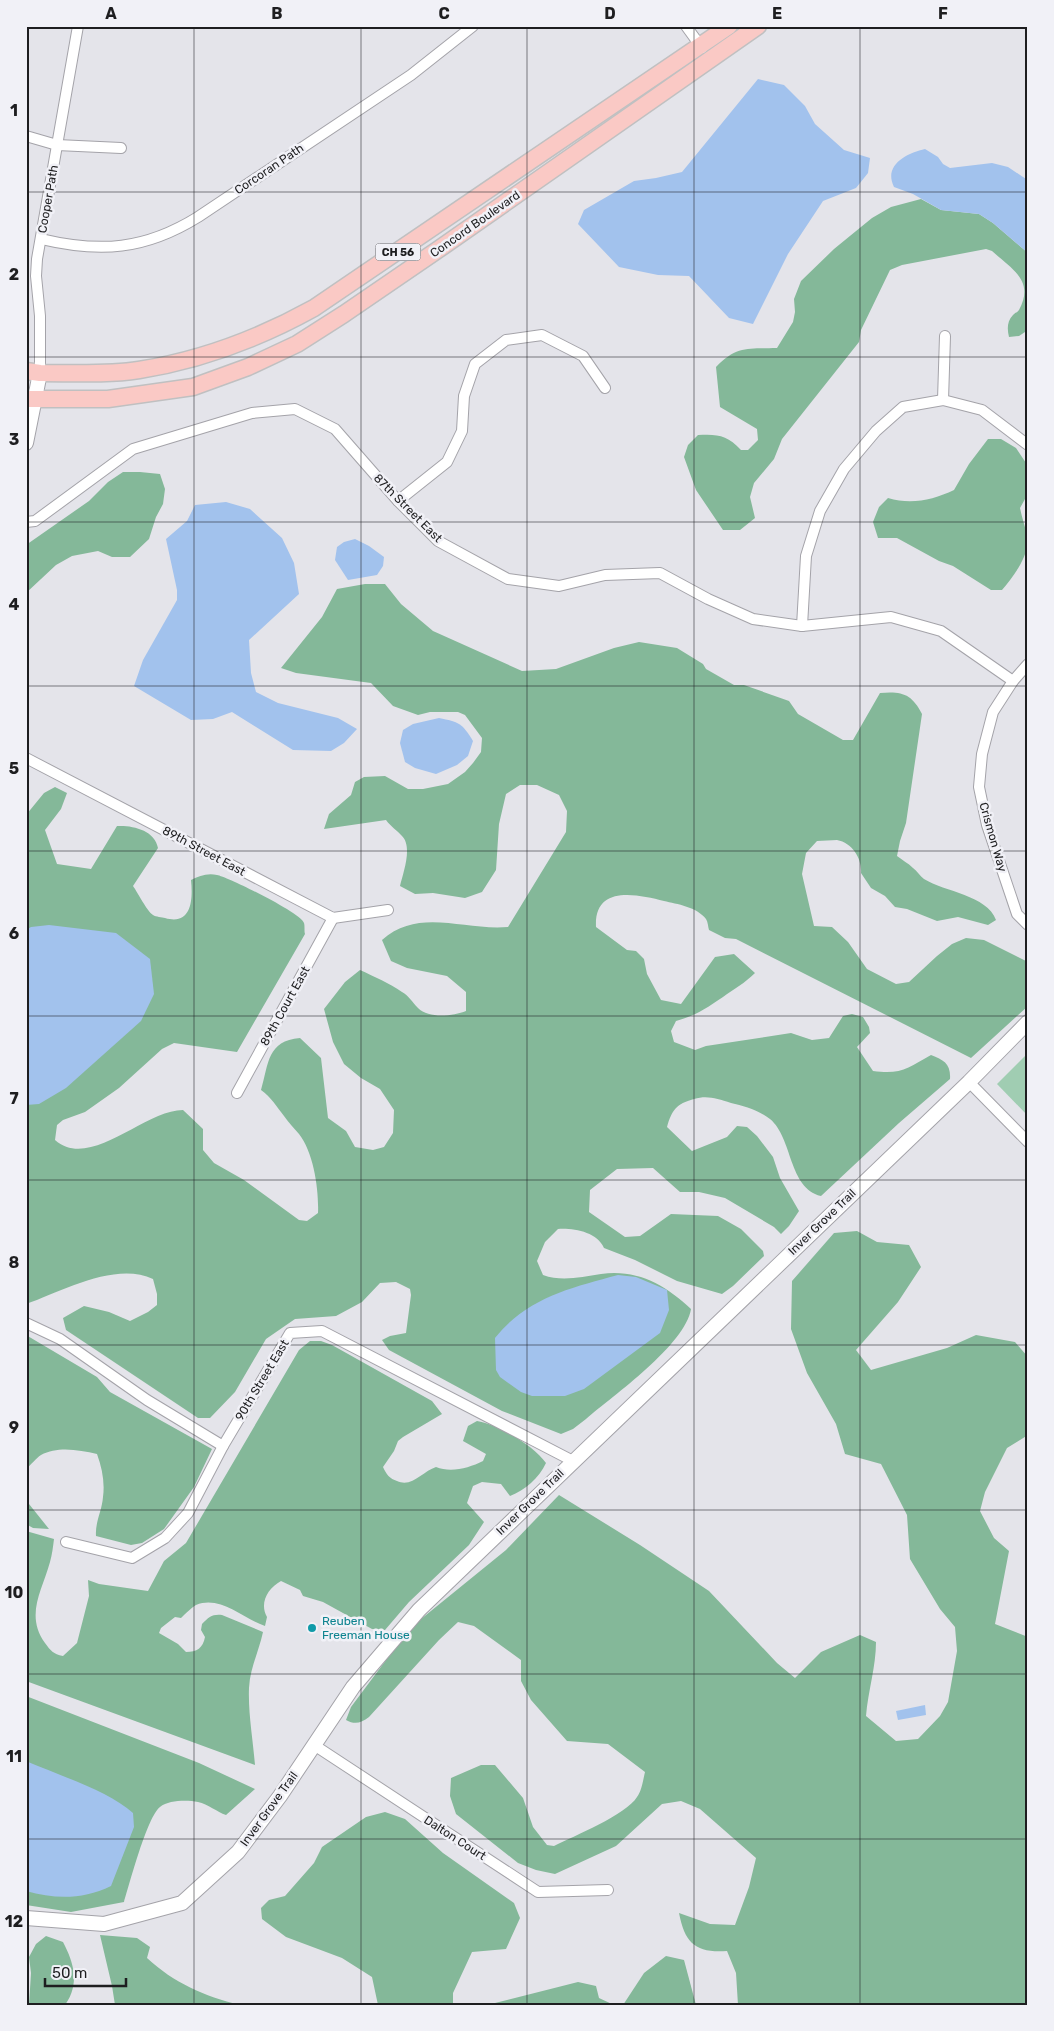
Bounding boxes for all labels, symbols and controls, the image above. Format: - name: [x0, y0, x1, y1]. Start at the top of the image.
- text: A: [105, 4, 117, 23]
- text: B: [271, 4, 283, 23]
- text: C: [438, 4, 450, 23]
- text: D: [604, 4, 616, 23]
- text: E: [772, 4, 782, 23]
- text: F: [938, 4, 948, 23]
- text: 1: [10, 101, 18, 120]
- street label: Corcoran Path: [232, 141, 306, 197]
- street label: Cooper Path: [35, 164, 61, 234]
- street label: Concord Boulevard: [427, 188, 523, 260]
- road number: CH 56: [376, 243, 420, 260]
- text: 2: [9, 265, 19, 284]
- text: 3: [9, 430, 19, 449]
- street label: 87th Street East: [371, 471, 445, 545]
- text: 4: [9, 595, 20, 614]
- text: 5: [9, 759, 19, 778]
- street label: Crismon Way: [976, 801, 1010, 874]
- street label: 89th Street East: [160, 823, 248, 879]
- text: 6: [9, 924, 19, 943]
- street label: 89th Court East: [257, 964, 313, 1048]
- text: 7: [9, 1089, 19, 1108]
- street label: Inver Grove Trail: [785, 1186, 859, 1258]
- text: 8: [9, 1253, 20, 1272]
- street label: 90th Street East: [232, 1337, 292, 1423]
- text: 9: [9, 1418, 19, 1437]
- street label: Inver Grove Trail: [493, 1466, 567, 1538]
- text: 10: [5, 1583, 24, 1602]
- place label: Reuben Freeman House: [322, 1614, 410, 1642]
- marker: Reuben Freeman House: [306, 1622, 318, 1634]
- text: 11: [6, 1747, 22, 1766]
- street label: Inver Grove Trail: [237, 1769, 301, 1849]
- street label: Dalton Court: [421, 1813, 489, 1863]
- text: 12: [5, 1912, 23, 1931]
- scale bar: [45, 1956, 126, 1988]
- text: 50 m: [52, 1964, 87, 1982]

